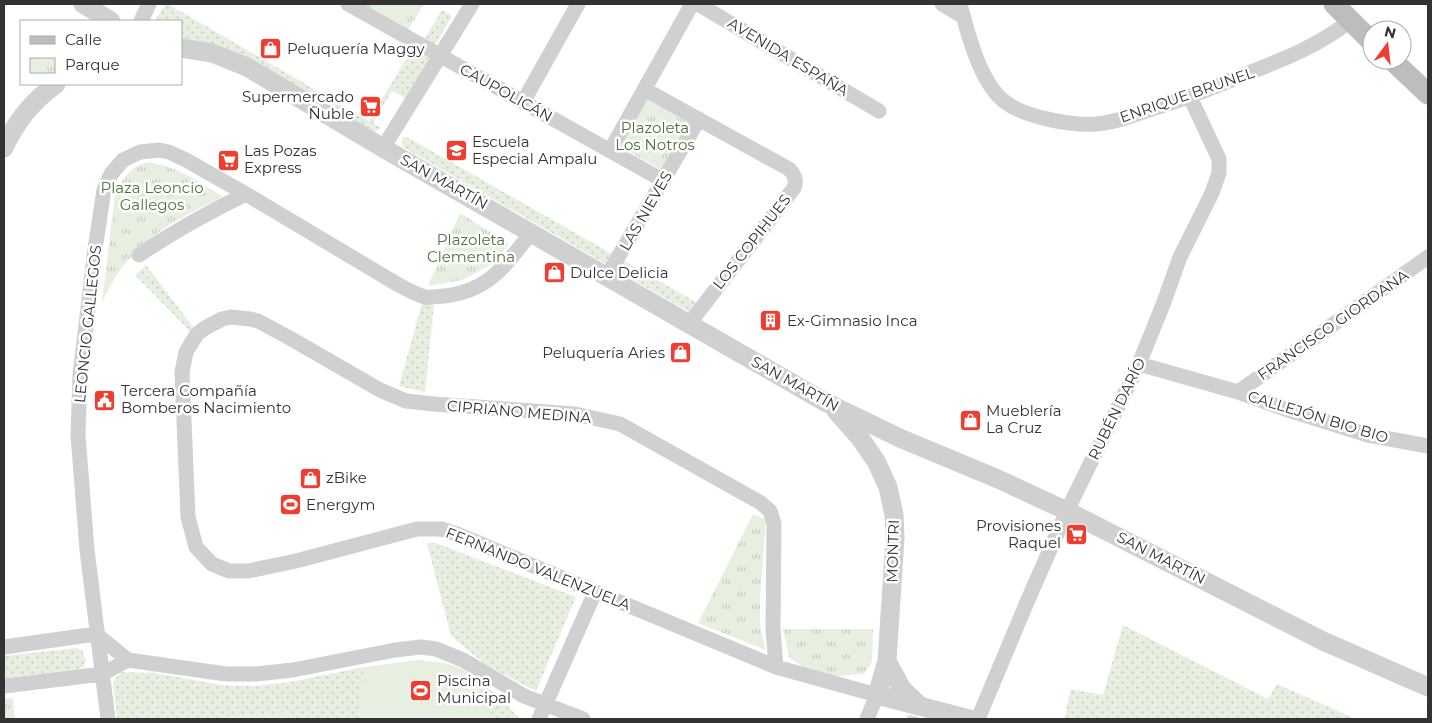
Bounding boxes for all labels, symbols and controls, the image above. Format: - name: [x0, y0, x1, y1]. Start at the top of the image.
- street label: AVENIDA ESPAÑA: [725, 13, 852, 100]
- legend: [20, 20, 182, 85]
- north arrow: [1362, 20, 1412, 70]
- text: N: [1383, 22, 1398, 43]
- text: Calle: [65, 30, 102, 49]
- shop icon: Peluquería Maggy: [259, 37, 283, 61]
- place label: Peluquería Maggy: [287, 39, 425, 58]
- text: Parque: [65, 55, 120, 74]
- street label: CAUPOLICÁN: [457, 59, 556, 126]
- street label: ENRIQUE BRUNEL: [1117, 63, 1257, 126]
- place label: Supermercado Ñuble: [242, 87, 354, 123]
- supermarket icon: Supermercado Ñuble: [358, 94, 382, 118]
- park label: Plazoleta Los Notros: [615, 118, 695, 154]
- place label: Escuela Especial Ampalu: [472, 132, 597, 168]
- school or university icon: Escuela Especial Ampalu: [444, 139, 468, 163]
- place label: Las Pozas Express: [244, 141, 317, 177]
- supermarket icon: Las Pozas Express: [216, 148, 240, 172]
- street label: SAN MARTÍN: [397, 150, 491, 213]
- street label: LAS NIEVES: [615, 168, 676, 254]
- park label: Plaza Leoncio Gallegos: [100, 178, 204, 214]
- street label: LOS COPIHUES: [709, 190, 795, 293]
- park label: Plazoleta Clementina: [427, 230, 515, 266]
- street label: LEONCIO GALLEGOS: [70, 244, 105, 404]
- shop icon: Dulce Delicia: [542, 261, 566, 285]
- place label: Dulce Delicia: [570, 263, 669, 282]
- street label: FRANCISCO GIORDANA: [1254, 265, 1412, 384]
- building icon: Ex-Gimnasio Inca: [759, 309, 783, 333]
- place label: Ex-Gimnasio Inca: [787, 311, 918, 330]
- shop icon: Peluquería Aries: [669, 341, 693, 365]
- place label: Peluquería Aries: [542, 343, 665, 362]
- street label: SAN MARTÍN: [748, 352, 842, 415]
- street label: RUBÉN DARÍO: [1084, 355, 1149, 463]
- place label: Tercera Compañía Bomberos Nacimiento: [121, 381, 291, 417]
- street label: CALLEJÓN BIO BIO: [1246, 386, 1391, 447]
- public building icon: Tercera Compañía Bomberos Nacimiento: [93, 388, 117, 412]
- street label: CIPRIANO MEDINA: [446, 396, 592, 427]
- place label: Mueblería La Cruz: [986, 401, 1062, 437]
- shop icon: Mueblería La Cruz: [958, 408, 982, 432]
- shop icon: zBike: [298, 466, 322, 490]
- place label: zBike: [326, 468, 367, 487]
- sports icon: Energym: [278, 493, 302, 517]
- place label: Energym: [306, 495, 375, 514]
- place label: Provisiones Raquel: [976, 516, 1061, 552]
- street label: MONTRI: [882, 519, 903, 583]
- street label: FERNANDO VALENZUELA: [443, 523, 634, 614]
- supermarket icon: Provisiones Raquel: [1065, 523, 1089, 547]
- street label: SAN MARTÍN: [1114, 527, 1209, 588]
- place label: Piscina Municipal: [437, 671, 511, 707]
- sports icon: Piscina Municipal: [409, 678, 433, 702]

